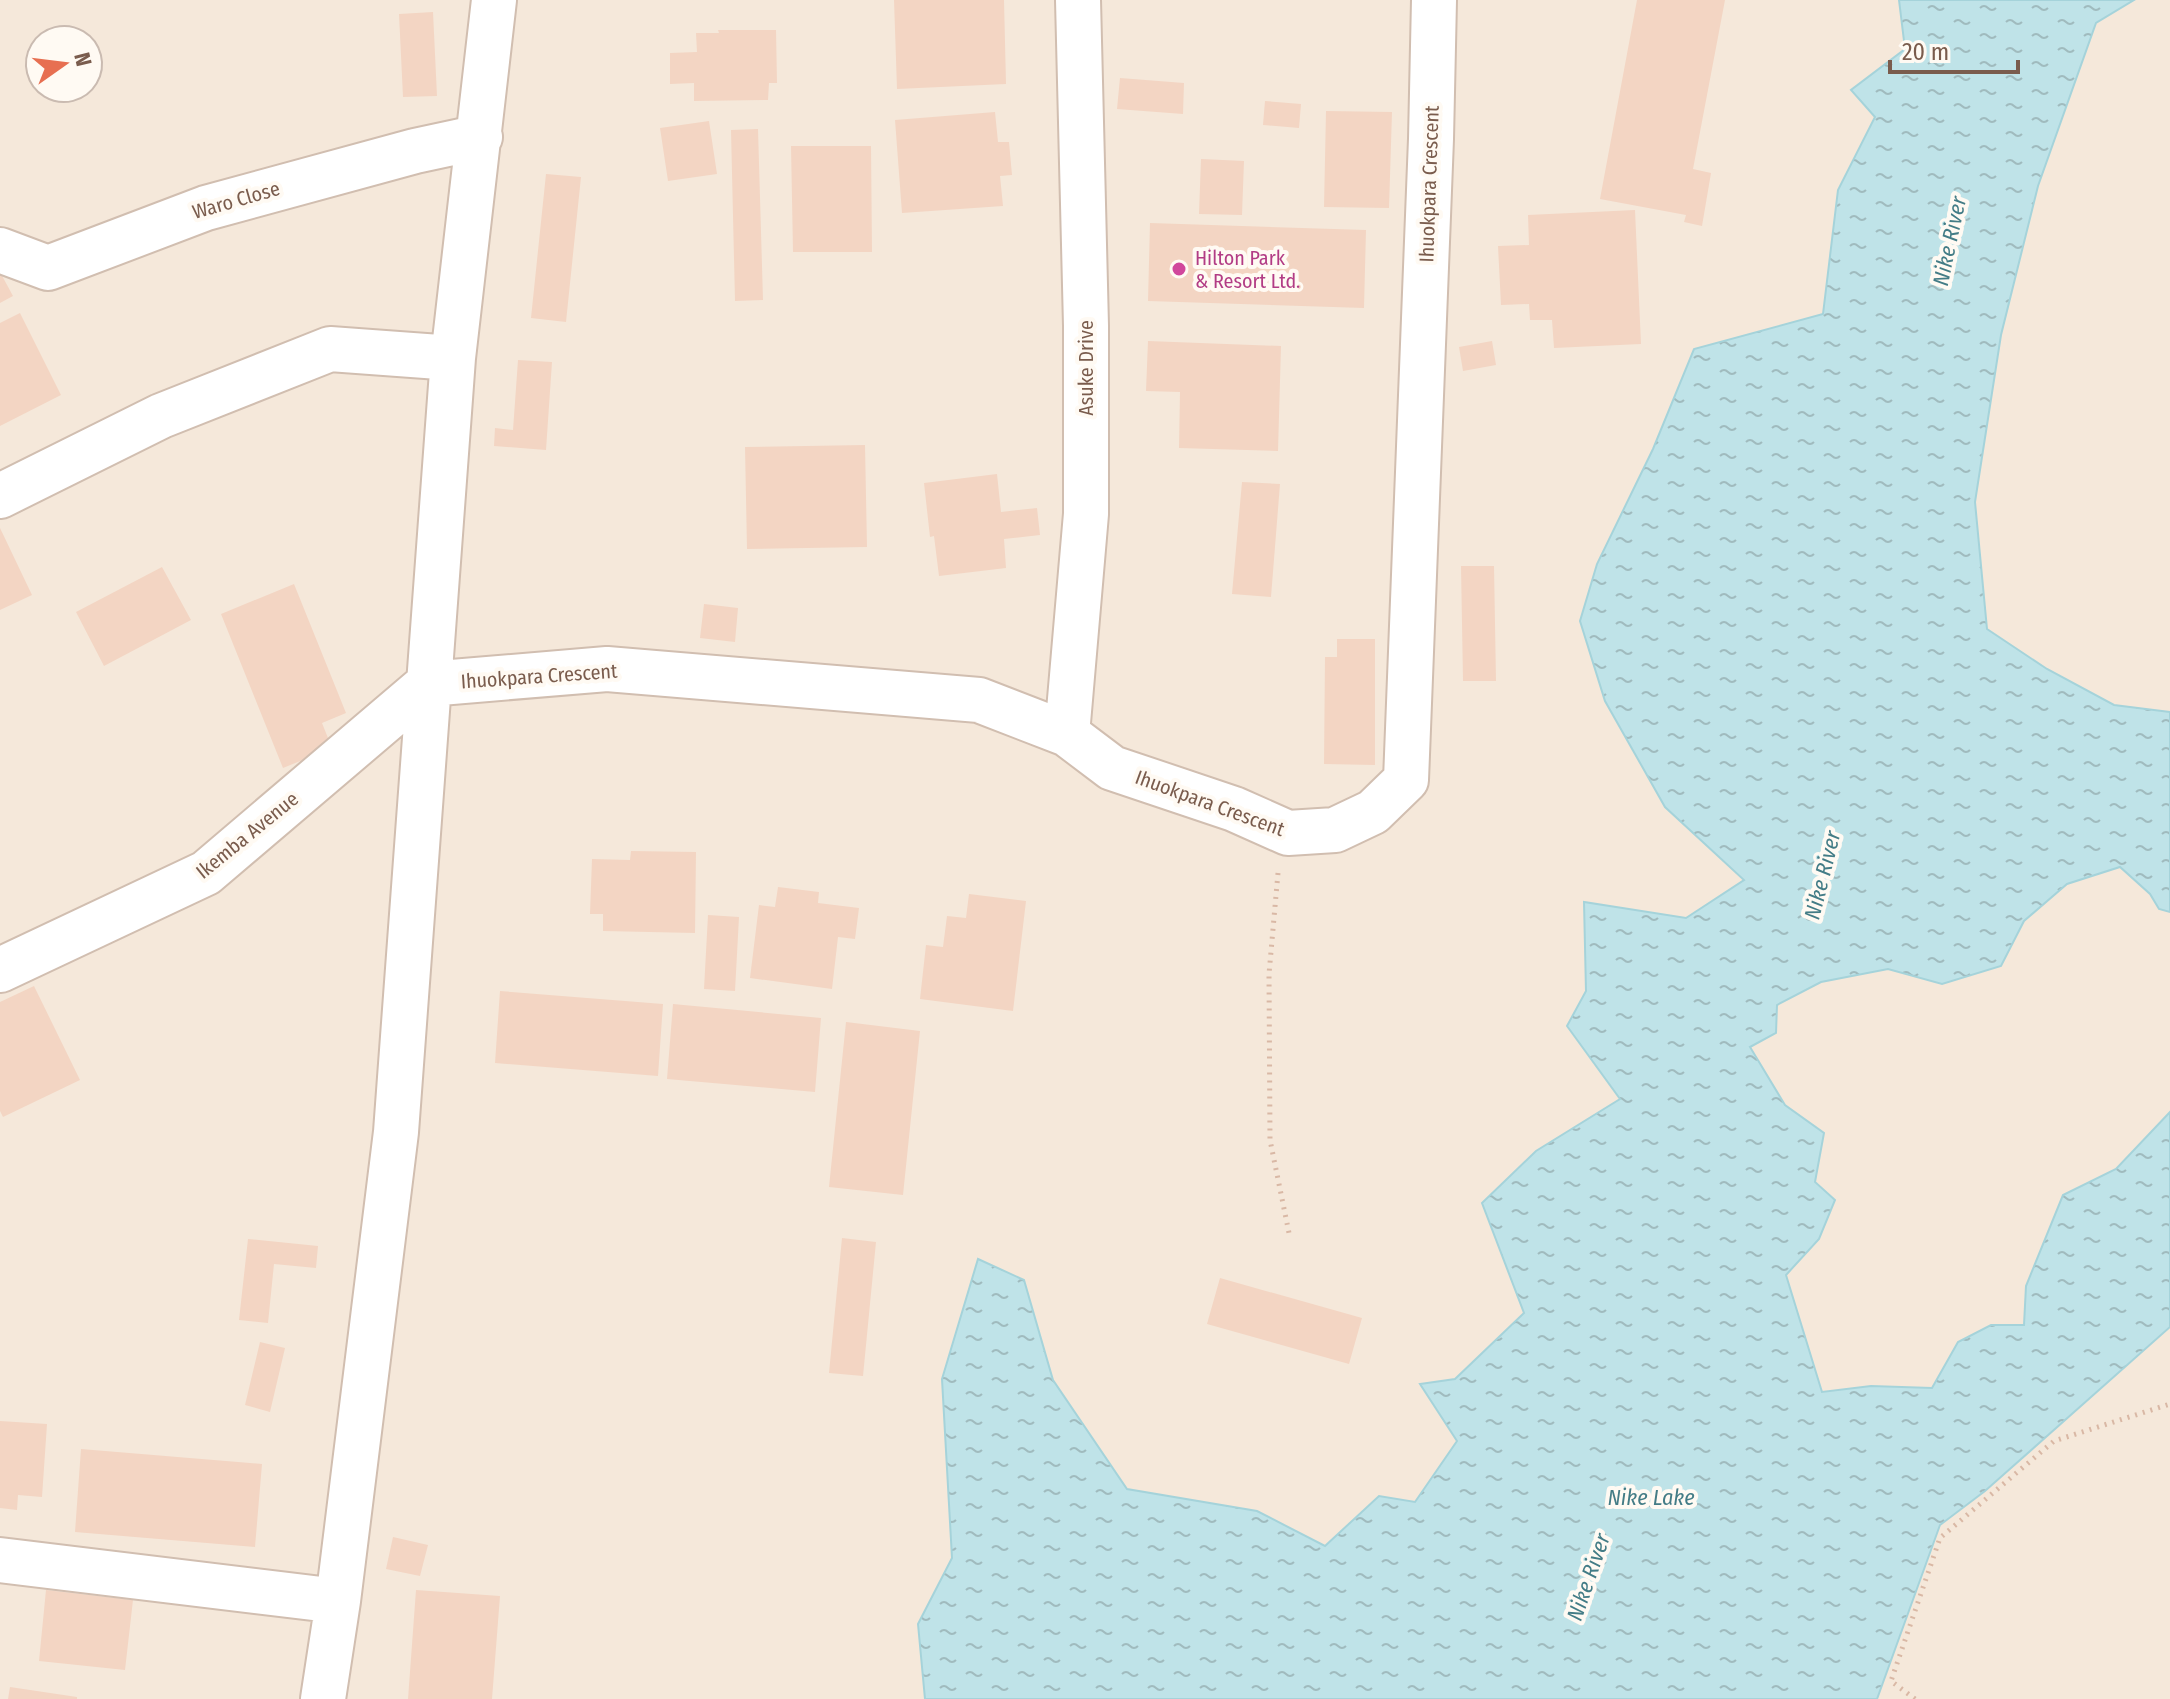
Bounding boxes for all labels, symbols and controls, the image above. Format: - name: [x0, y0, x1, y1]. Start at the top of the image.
- north arrow: [24, 24, 104, 104]
- scale bar: [1890, 24, 2018, 74]
- text: 20 m: [1902, 38, 1949, 66]
- text: N: [68, 50, 98, 69]
- street label: Ihuokpara Crescent: [1414, 105, 1444, 263]
- street label: Waro Close: [189, 176, 283, 224]
- water label: Nike River: [1927, 193, 1972, 288]
- place label: Hilton Park & Resort Ltd.: [1195, 246, 1300, 293]
- marker: Hilton Park & Resort Ltd.: [1170, 260, 1188, 278]
- street label: Asuke Drive: [1074, 320, 1098, 416]
- street label: Ihuokpara Crescent: [460, 659, 619, 693]
- street label: Ihuokpara Crescent: [1132, 765, 1288, 841]
- street label: Ikemba Avenue: [191, 786, 303, 884]
- water label: Nike River: [1798, 827, 1847, 922]
- water label: Nike Lake: [1607, 1484, 1695, 1511]
- water label: Nike River: [1561, 1529, 1616, 1624]

